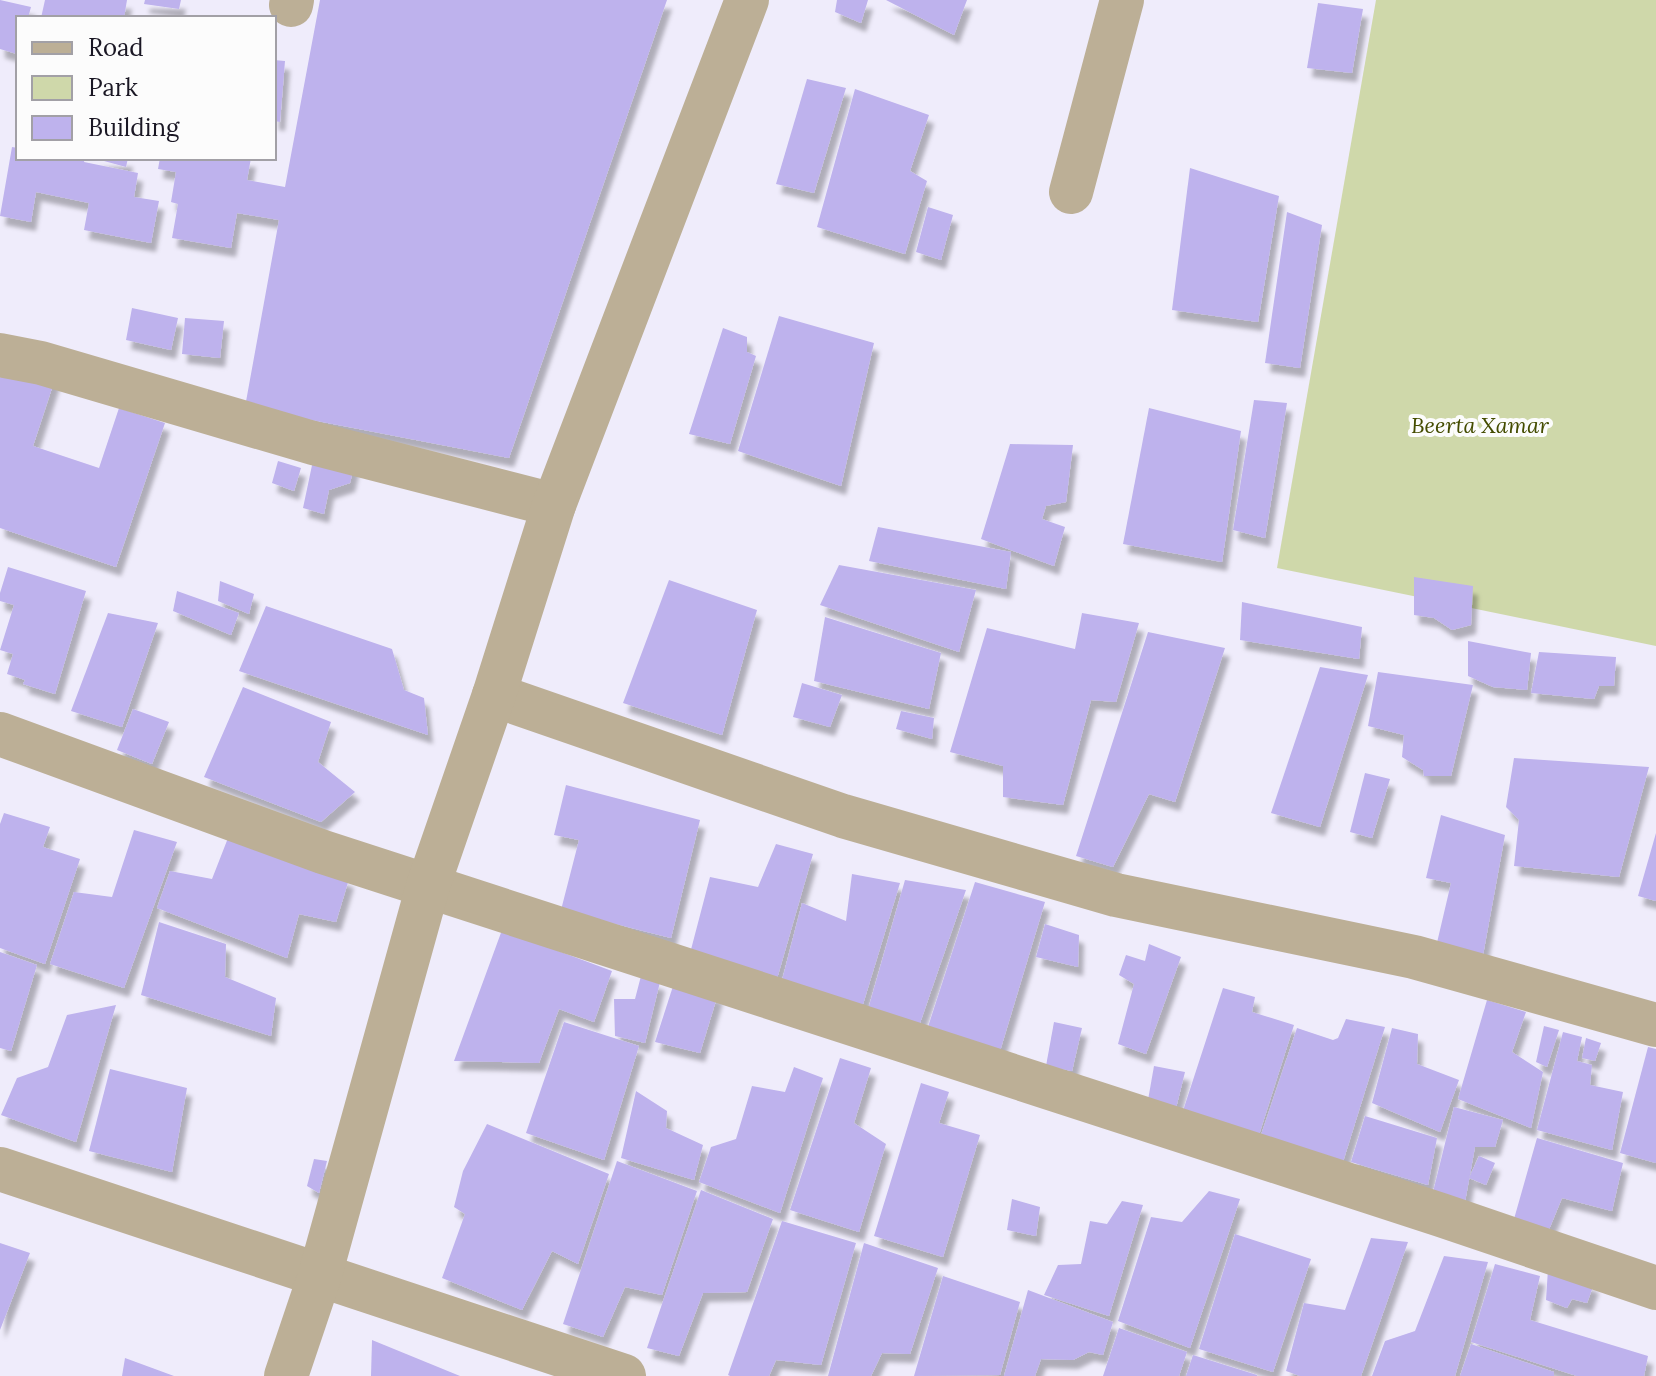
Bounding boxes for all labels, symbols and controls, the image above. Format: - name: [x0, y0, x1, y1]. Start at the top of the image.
- legend: [16, 16, 276, 160]
- text: Road: [88, 32, 144, 63]
- text: Park: [88, 72, 138, 103]
- text: Building: [88, 112, 180, 143]
- park label: Beerta Xamar: [1411, 411, 1550, 439]

